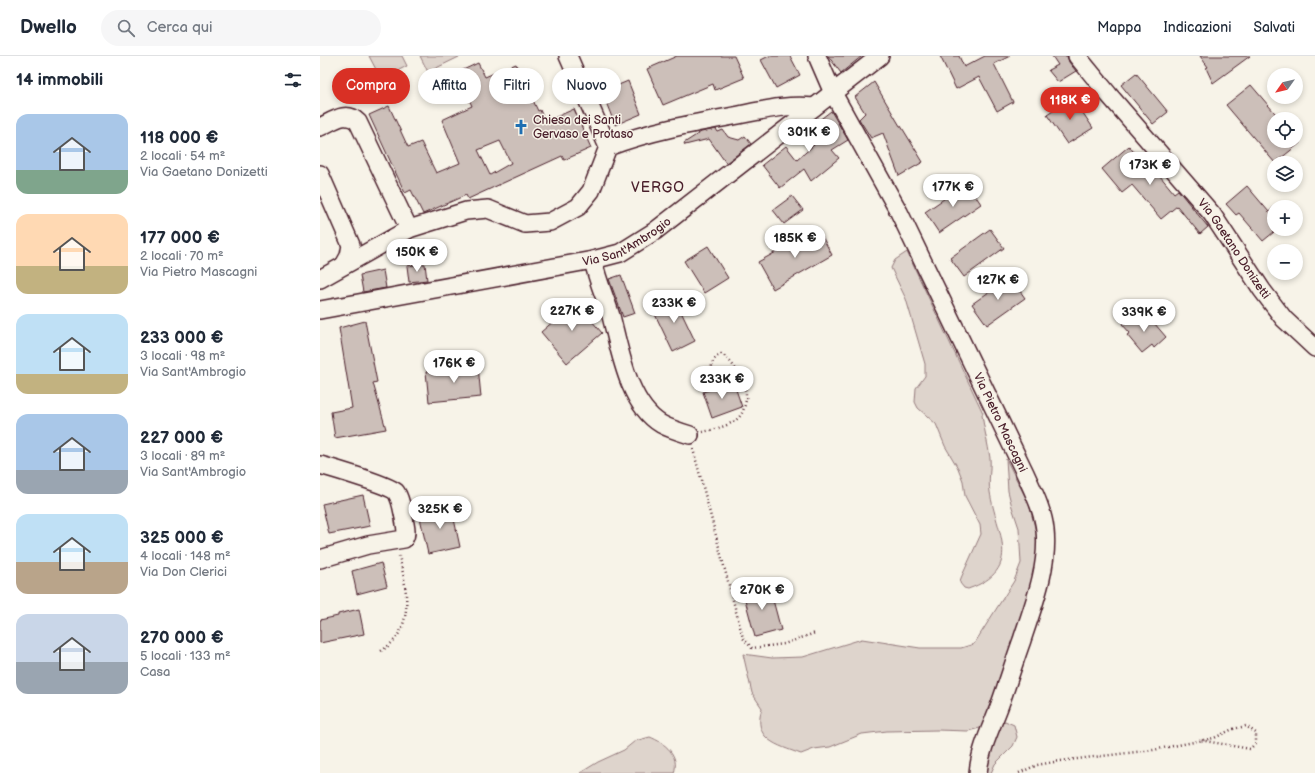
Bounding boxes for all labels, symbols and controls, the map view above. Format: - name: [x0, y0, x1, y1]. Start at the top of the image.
- search box: [101, 10, 381, 46]
- text: Dwello: [20, 16, 77, 39]
- icon: search: [115, 17, 137, 39]
- text: Cerca qui: [147, 18, 213, 37]
- text: Mappa: [1097, 19, 1141, 36]
- text: Indicazioni: [1163, 19, 1231, 36]
- text: Salvati: [1253, 19, 1295, 36]
- chip: Compra: [332, 68, 410, 104]
- chip: Affitta: [418, 68, 481, 104]
- chip: Filtri: [489, 68, 544, 104]
- chip: Nuovo: [552, 68, 621, 104]
- north arrow: [1267, 68, 1303, 104]
- map controls: [1267, 68, 1303, 280]
- icon: filters: [282, 69, 304, 91]
- text: 14 immobili: [16, 70, 103, 90]
- pin: 118K €: [1037, 87, 1103, 121]
- text: 118K €: [1050, 92, 1090, 108]
- button: locate: [1267, 112, 1303, 148]
- place label: Chiesa dei Santi Gervaso e Protaso: [533, 113, 634, 142]
- church icon: Chiesa dei Santi Gervaso e Protaso: [512, 118, 530, 136]
- pin: 301K €: [776, 119, 842, 153]
- text: 301K €: [787, 124, 831, 140]
- text: 118 000 €: [140, 128, 218, 148]
- icon: home: [48, 130, 96, 178]
- text: 2 locali · 54 m²: [140, 148, 225, 164]
- pin: 173K €: [1117, 152, 1183, 186]
- button: layers: [1267, 156, 1303, 192]
- text: 173K €: [1129, 157, 1171, 173]
- text: Via Gaetano Donizetti: [140, 164, 268, 180]
- pin: 177K €: [920, 174, 986, 208]
- district label: VERGO: [631, 179, 685, 196]
- text: 177K €: [932, 179, 974, 195]
- street label: Via Gaetano Donizetti: [1194, 196, 1273, 302]
- button: +: [1267, 200, 1303, 236]
- street label: Via Sant'Ambrogio: [581, 214, 675, 270]
- pin: 185K €: [762, 225, 828, 259]
- text: 177 000 €: [140, 228, 220, 248]
- icon: home: [48, 230, 96, 278]
- text: 185K €: [774, 230, 816, 246]
- pin: 150K €: [384, 239, 450, 273]
- text: 150K €: [395, 244, 439, 260]
- button: −: [1267, 244, 1303, 280]
- text: 2 locali · 70 m²: [140, 248, 224, 264]
- text: Via Pietro Mascagni: [140, 264, 257, 280]
- pin: 127K €: [965, 267, 1031, 301]
- text: 127K €: [977, 272, 1019, 288]
- pin: 233K €: [641, 290, 707, 324]
- text: 233K €: [652, 295, 696, 311]
- pin: 227K €: [539, 298, 605, 332]
- pin: 339K €: [1111, 299, 1177, 333]
- text: 227K €: [550, 303, 594, 319]
- text: 339K €: [1122, 304, 1166, 320]
- text: 233 000 €: [140, 328, 223, 348]
- icon: home: [48, 330, 96, 378]
- text: 3 locali · 98 m²: [140, 348, 225, 364]
- pin: 176K €: [421, 350, 487, 384]
- text: 176K €: [433, 355, 475, 371]
- text: Via Sant'Ambrogio: [140, 364, 246, 380]
- pin: 233K €: [689, 366, 755, 400]
- street label: Via Pietro Mascagni: [970, 370, 1031, 475]
- text: 233K €: [700, 371, 744, 387]
- text: 227 000 €: [140, 428, 223, 448]
- icon: home: [48, 430, 96, 478]
- text: 3 locali · 89 m²: [140, 448, 225, 464]
- text: Via Sant'Ambrogio: [140, 464, 246, 480]
- pin: 325K €: [407, 496, 473, 530]
- text: 325K €: [417, 501, 463, 517]
- text: 325 000 €: [140, 528, 224, 548]
- icon: home: [48, 530, 96, 578]
- text: 4 locali · 148 m²: [140, 548, 231, 564]
- text: Via Don Clerici: [140, 564, 227, 580]
- pin: 270K €: [729, 577, 795, 611]
- text: 270K €: [740, 582, 784, 598]
- text: 270 000 €: [140, 628, 224, 648]
- icon: home: [48, 630, 96, 678]
- text: 5 locali · 133 m²: [140, 648, 231, 664]
- text: Casa: [140, 664, 170, 680]

